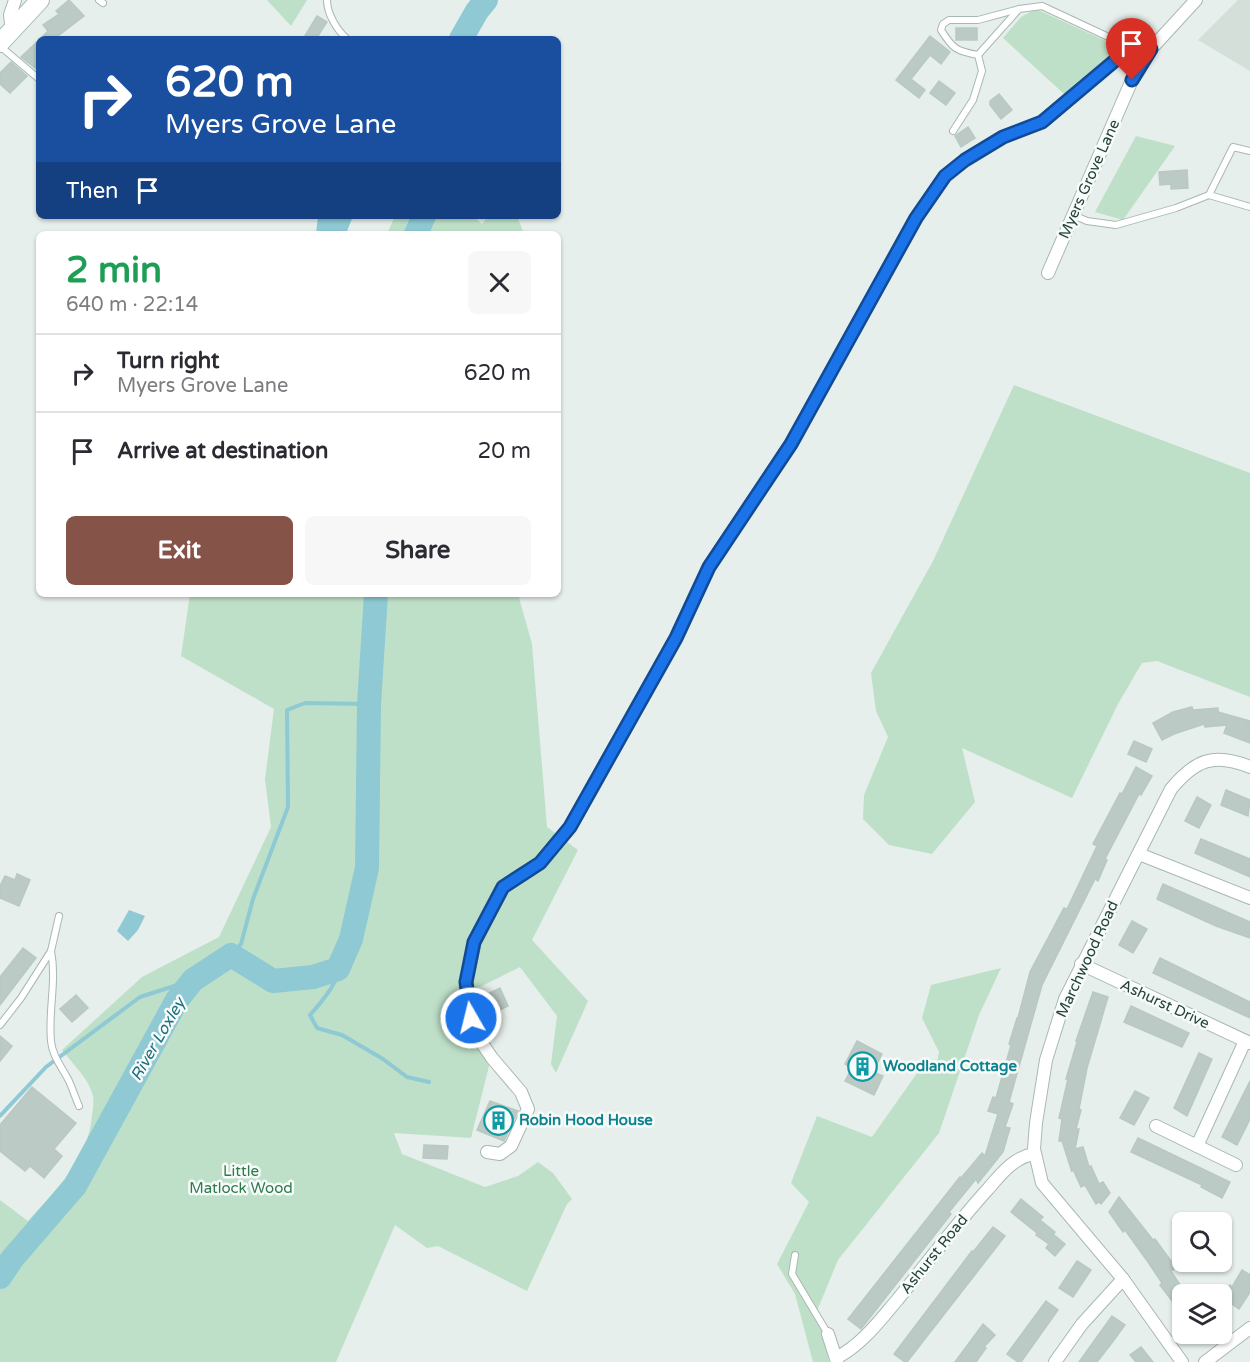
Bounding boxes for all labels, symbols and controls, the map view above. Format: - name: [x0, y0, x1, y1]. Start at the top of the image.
- pin: [1106, 18, 1157, 80]
- icon: arrive: [1115, 27, 1148, 60]
- text: 620 m: [165, 57, 294, 108]
- icon: right: [66, 60, 144, 138]
- text: Myers Grove Lane: [165, 108, 396, 141]
- street label: Myers Grove Lane: [1055, 117, 1123, 241]
- icon: arrive: [131, 174, 164, 207]
- text: Then: [66, 178, 119, 204]
- text: 2 min: [66, 249, 162, 292]
- button: close: [468, 251, 531, 314]
- text: 640 m · 22:14: [66, 293, 198, 317]
- text: Turn right: [117, 348, 219, 374]
- icon: right: [66, 357, 99, 390]
- text: 620 m: [464, 360, 531, 386]
- text: Myers Grove Lane: [117, 374, 288, 398]
- icon: arrive: [66, 435, 99, 468]
- text: Arrive at destination: [117, 438, 328, 464]
- text: 20 m: [477, 438, 531, 464]
- button: Exit: [66, 516, 293, 585]
- button: Share: [305, 516, 531, 585]
- street label: Marchwood Road: [1052, 898, 1122, 1020]
- street label: Ashurst Drive: [1118, 976, 1212, 1032]
- position arrow: [439, 986, 503, 1050]
- water label: River Loxley: [126, 993, 191, 1084]
- building icon: Woodland Cottage: [846, 1050, 878, 1082]
- place label: Woodland Cottage: [883, 1057, 1017, 1076]
- building icon: Robin Hood House: [482, 1104, 514, 1136]
- place label: Robin Hood House: [519, 1111, 653, 1129]
- park label: Little Matlock Wood: [189, 1162, 293, 1197]
- street label: Ashurst Road: [897, 1211, 971, 1297]
- map controls: [1172, 1212, 1232, 1344]
- button: search: [1172, 1212, 1232, 1272]
- button: layers: [1172, 1284, 1232, 1344]

